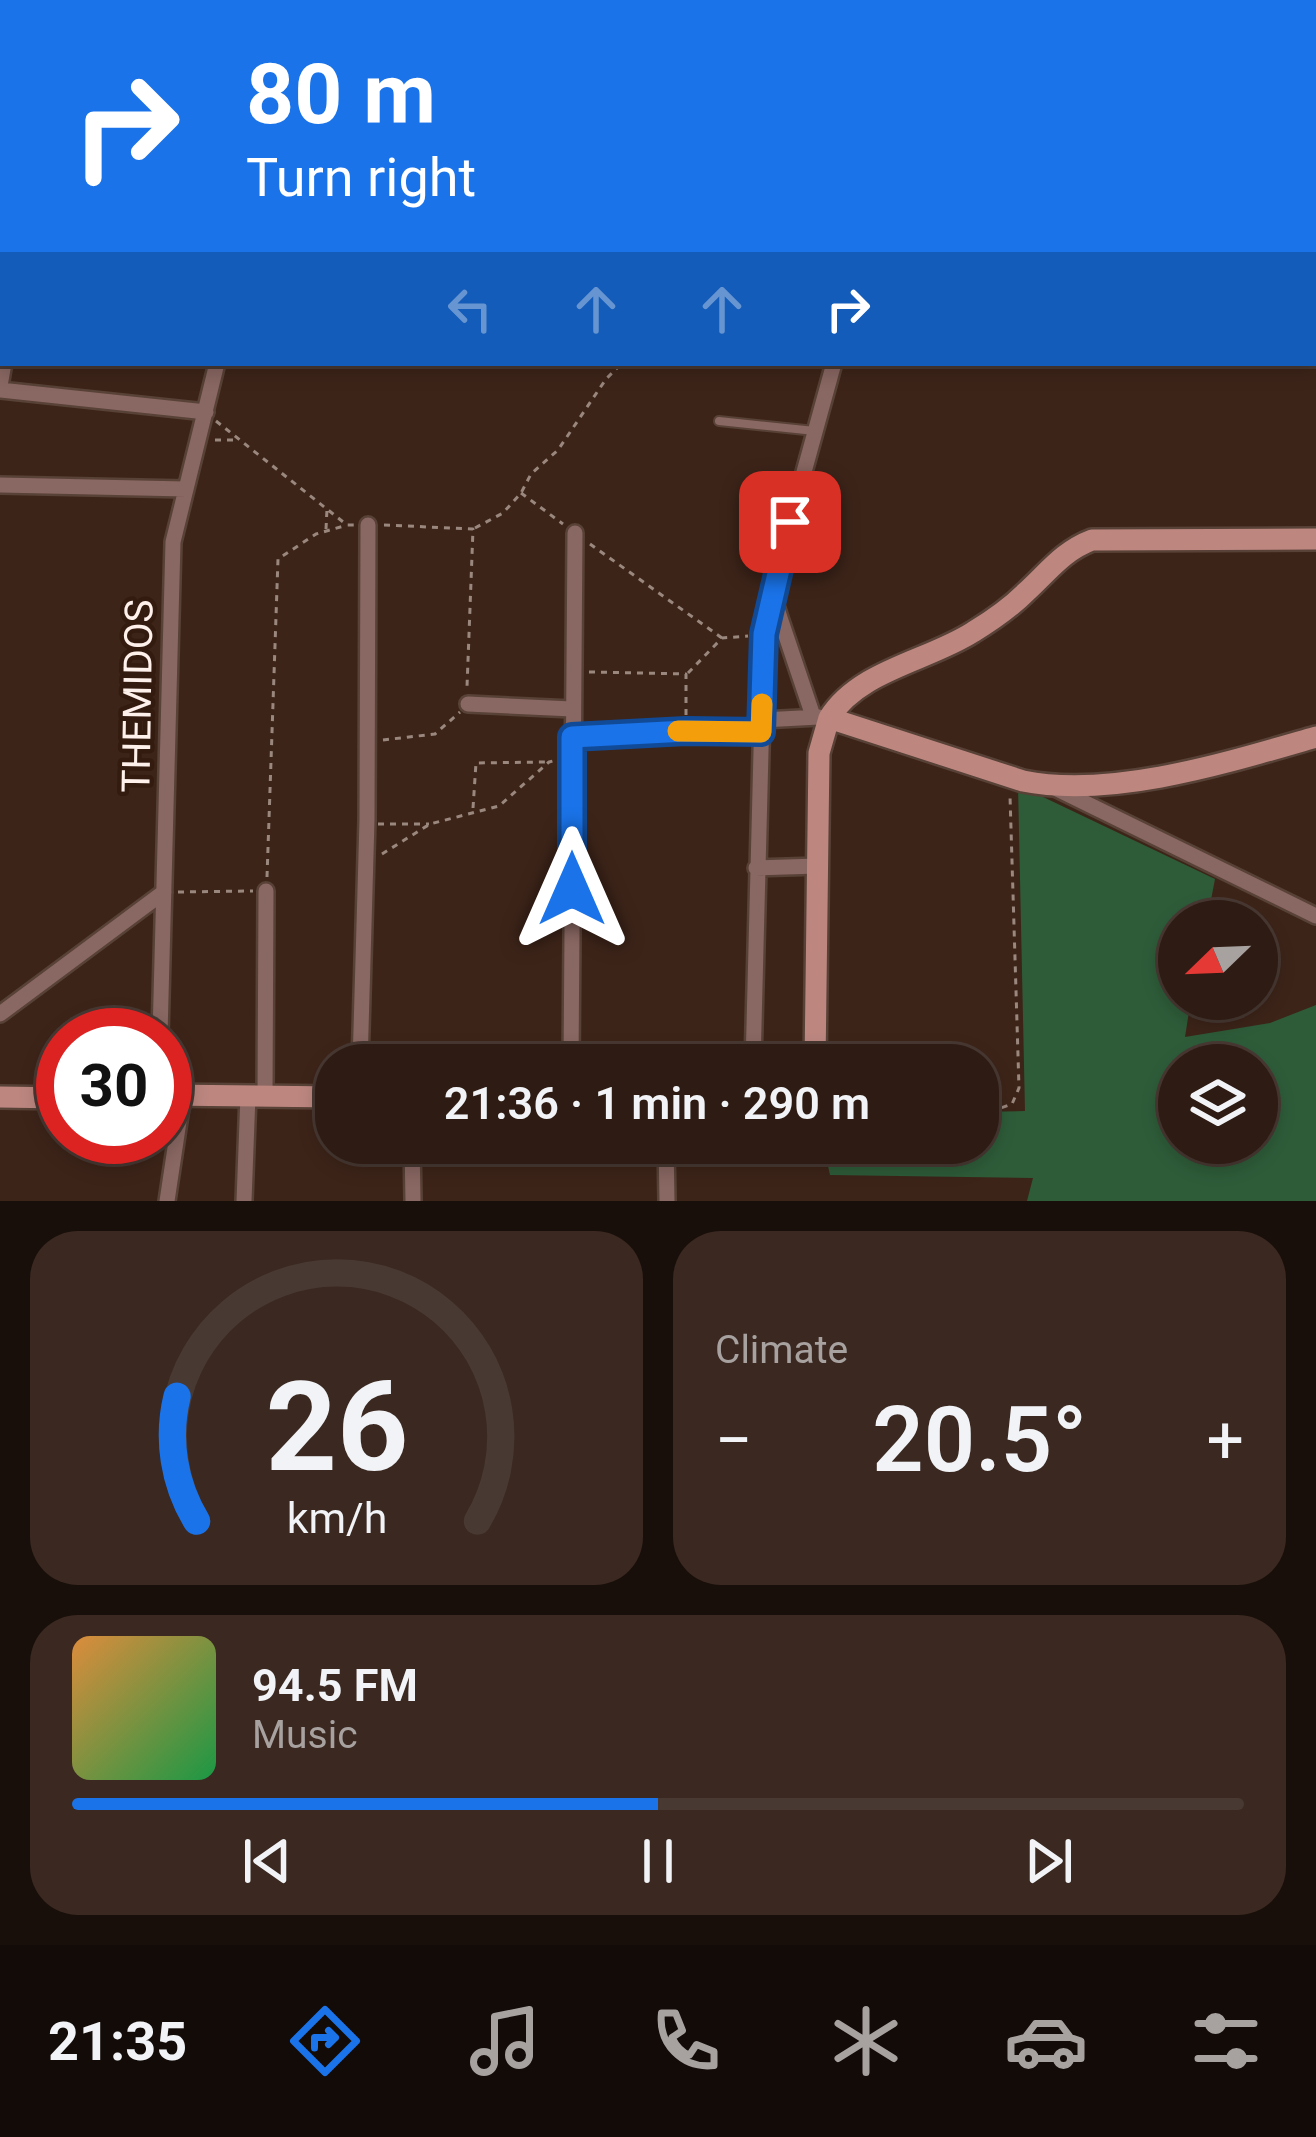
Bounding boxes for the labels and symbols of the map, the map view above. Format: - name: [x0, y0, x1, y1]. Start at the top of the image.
- pin: [739, 471, 841, 573]
- street label: THEMIDOS: [113, 599, 163, 793]
- position arrow: [509, 826, 635, 952]
- north arrow: [1158, 900, 1278, 1020]
- speed limit sign: 30: [36, 1008, 192, 1164]

